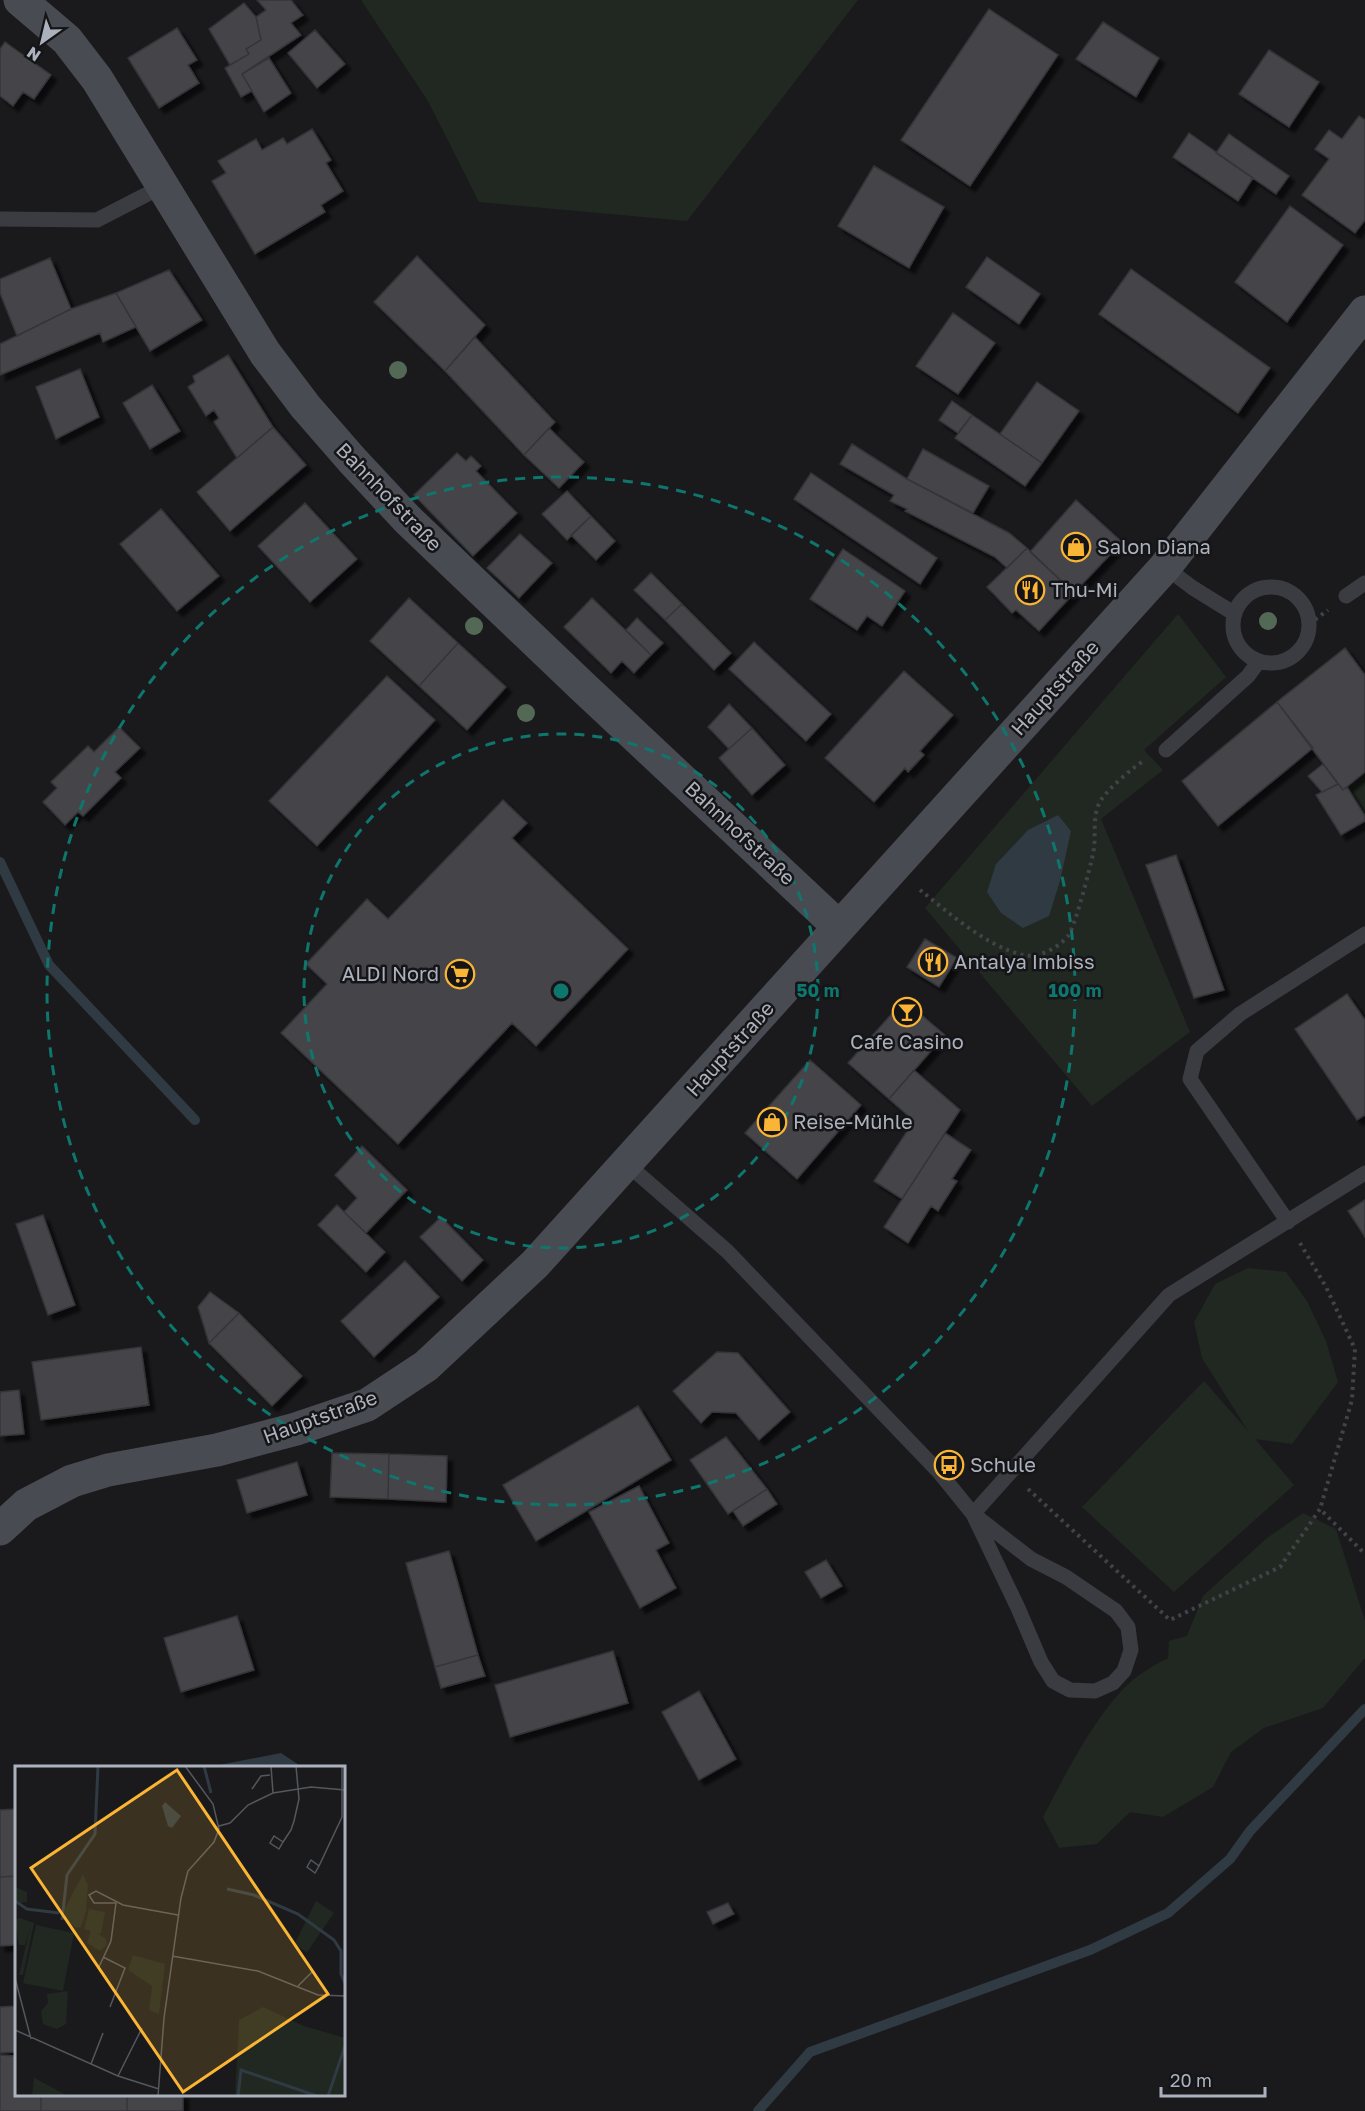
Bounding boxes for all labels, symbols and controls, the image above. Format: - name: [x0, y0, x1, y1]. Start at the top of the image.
- north arrow: [12, 12, 72, 72]
- text: N: [23, 43, 44, 66]
- street label: Bahnhofstraße: [332, 437, 447, 556]
- shop icon: Salon Diana: [1060, 531, 1092, 563]
- place label: Salon Diana: [1097, 534, 1211, 558]
- restaurant icon: Thu-Mi: [1014, 574, 1046, 606]
- place label: Thu-Mi: [1051, 577, 1118, 601]
- street label: Hauptstraße: [1005, 635, 1103, 740]
- street label: Bahnhofstraße: [681, 775, 801, 889]
- restaurant icon: Antalya Imbiss: [917, 946, 949, 978]
- place label: Antalya Imbiss: [954, 949, 1095, 973]
- supermarket icon: ALDI Nord: [444, 958, 476, 990]
- place label: ALDI Nord: [342, 961, 439, 985]
- text: 50 m: [797, 979, 839, 1001]
- text: 100 m: [1049, 979, 1101, 1001]
- centre of rings: [551, 981, 571, 1001]
- street label: Hauptstraße: [680, 996, 778, 1101]
- bar icon: Cafe Casino: [891, 996, 923, 1028]
- place label: Cafe Casino: [850, 1029, 964, 1053]
- shop icon: Reise-Mühle: [756, 1106, 788, 1138]
- place label: Reise-Mühle: [793, 1109, 913, 1133]
- street label: Hauptstraße: [259, 1384, 380, 1448]
- bus stop icon: Schule: [933, 1449, 965, 1481]
- place label: Schule: [970, 1452, 1036, 1476]
- inset map: [15, 1766, 345, 2096]
- scale bar: [1161, 2060, 1264, 2098]
- text: 20 m: [1170, 2069, 1212, 2091]

